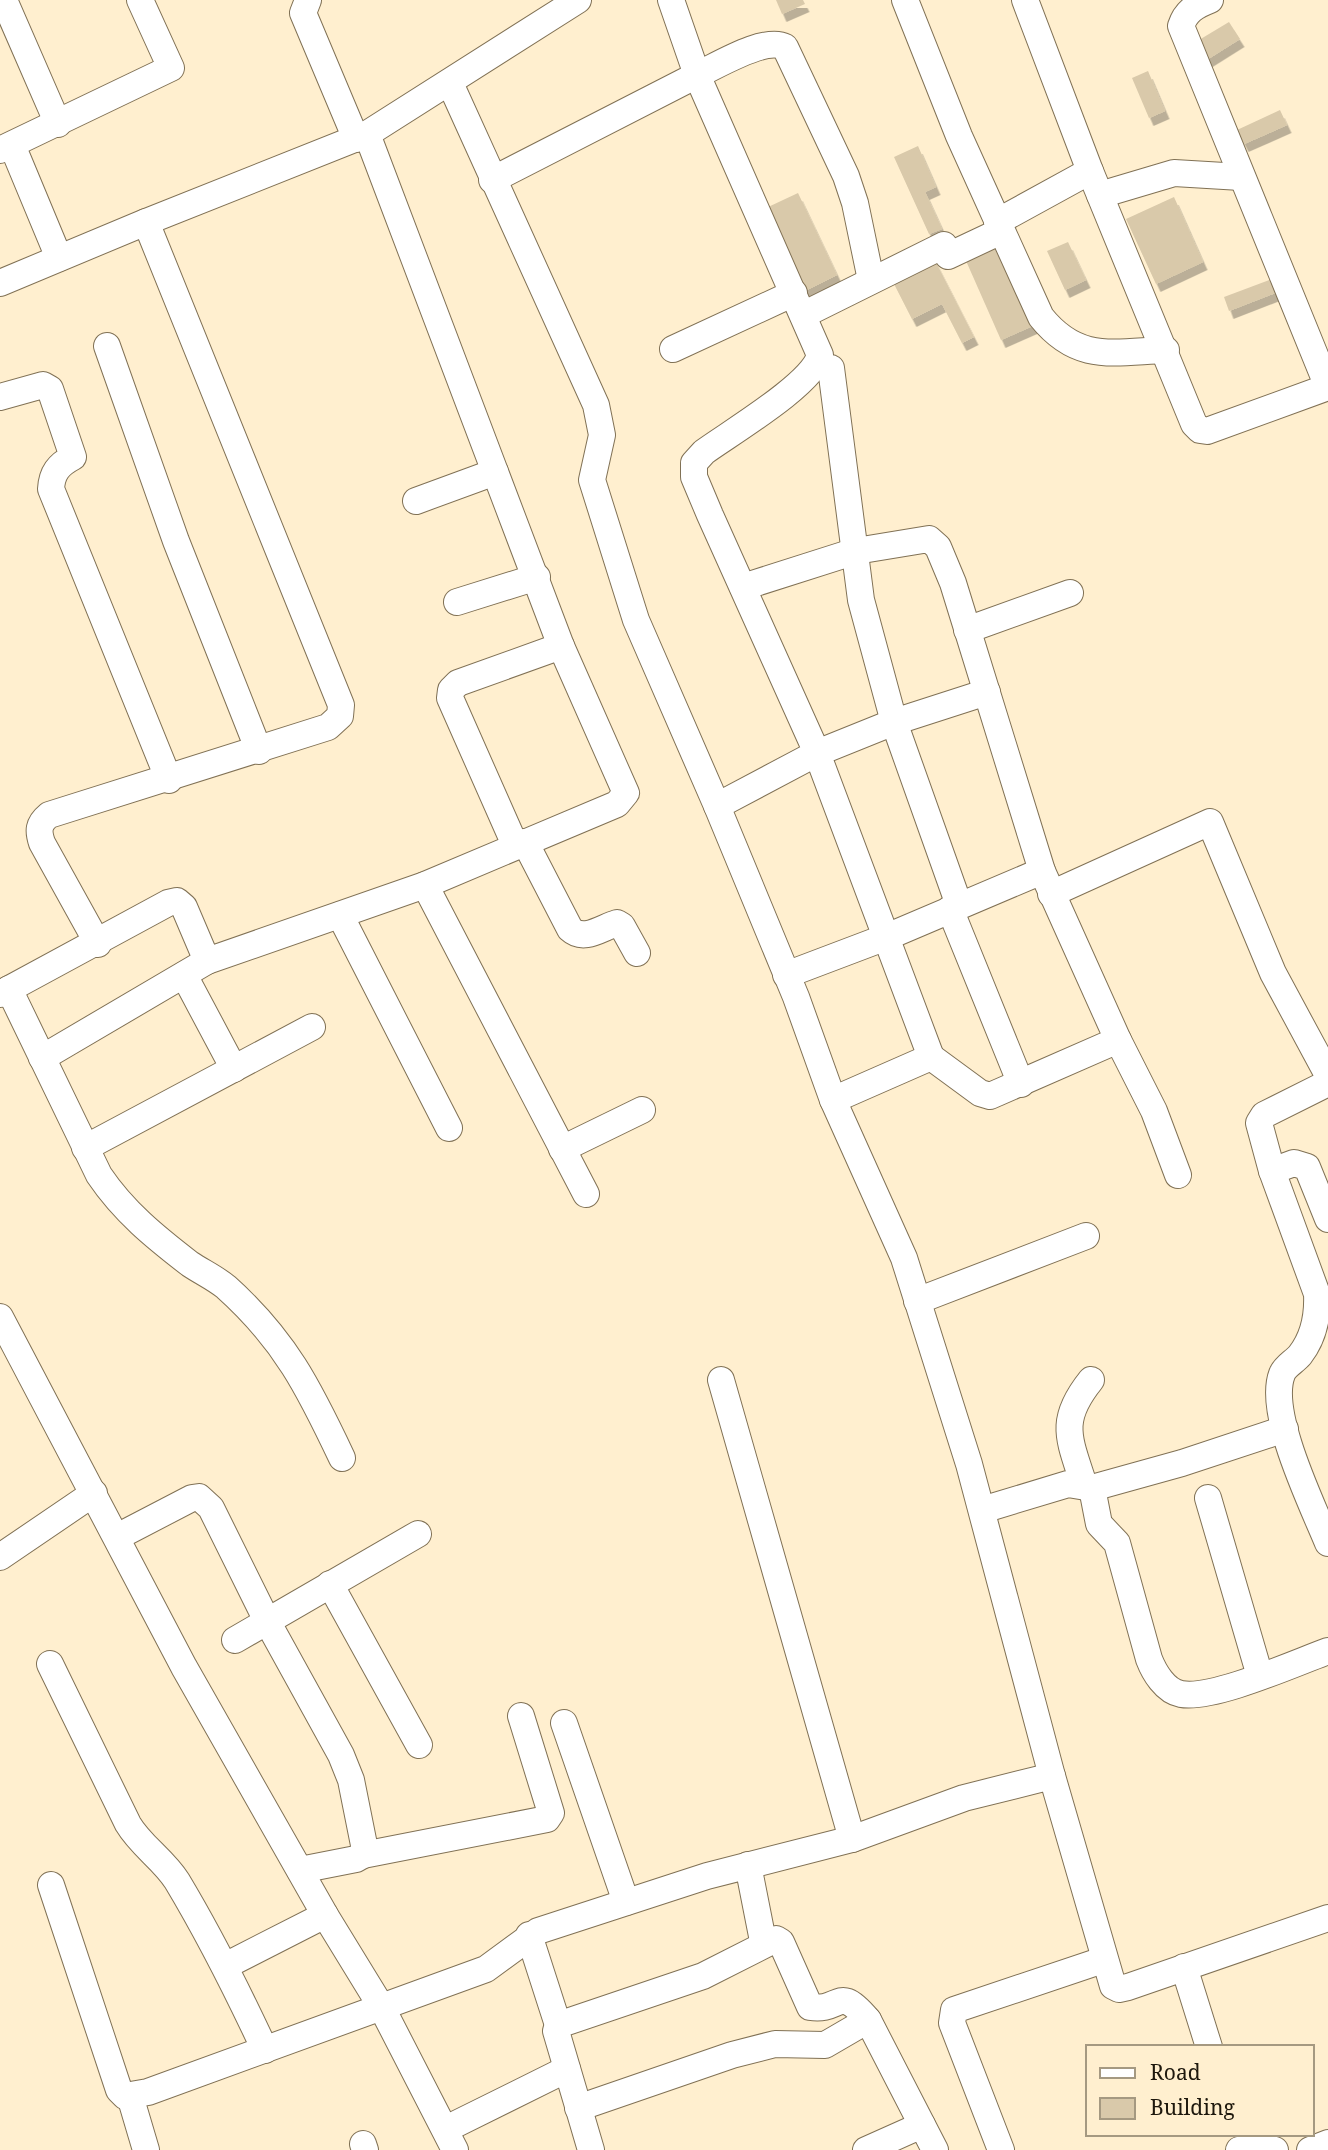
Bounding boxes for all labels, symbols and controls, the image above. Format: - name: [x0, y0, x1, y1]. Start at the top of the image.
- legend: [1086, 2045, 1314, 2136]
- text: Road: [1150, 2058, 1201, 2086]
- text: Building: [1150, 2093, 1235, 2121]

